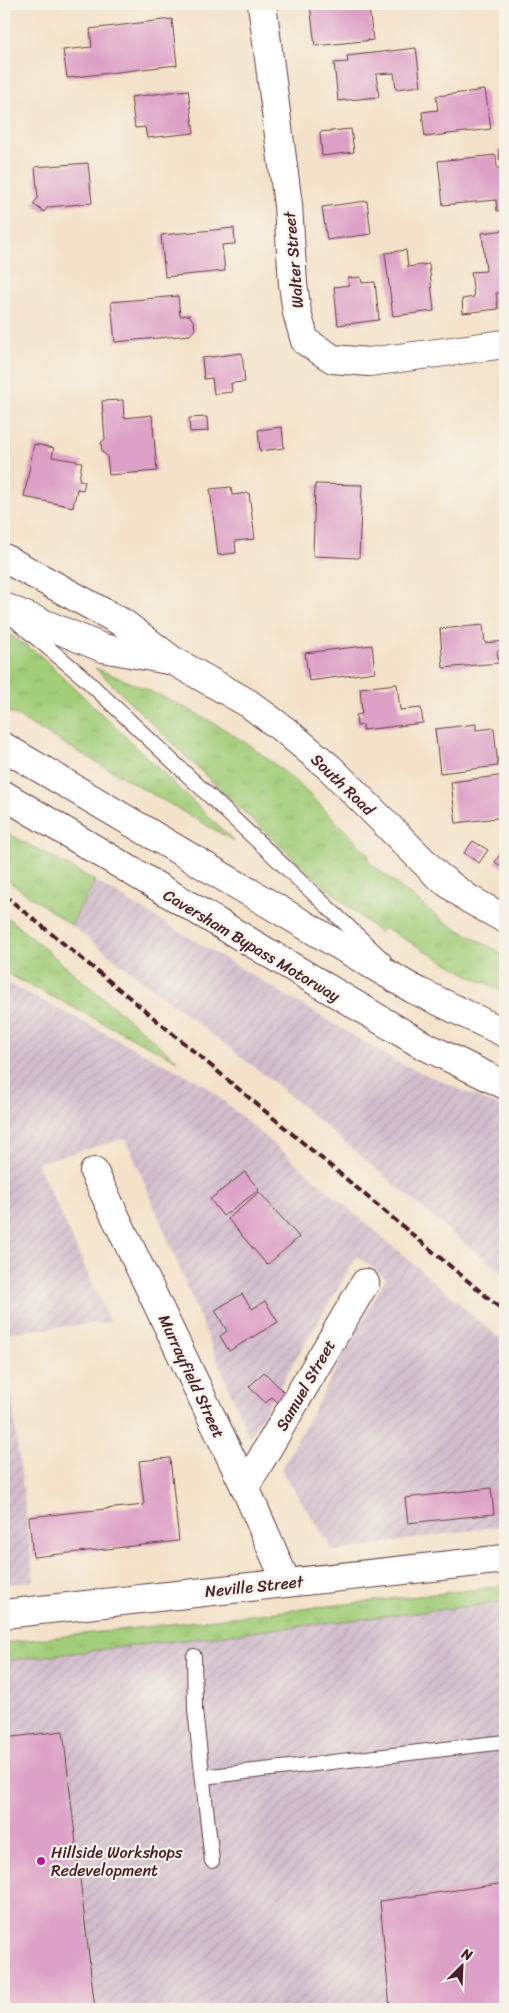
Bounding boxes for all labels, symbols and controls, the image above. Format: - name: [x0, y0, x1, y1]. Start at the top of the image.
- street label: Walter Street: [275, 210, 312, 309]
- street label: South Road: [304, 746, 383, 824]
- street label: Caversham Bypass Motorway: [157, 881, 347, 1010]
- street label: Murrayfield Street: [150, 1309, 233, 1443]
- street label: Samuel Street: [267, 1334, 343, 1437]
- street label: Neville Street: [203, 1567, 305, 1606]
- place label: Hillside Workshops Redevelopment: [51, 1838, 183, 1885]
- marker: Hillside Workshops Redevelopment: [35, 1855, 47, 1867]
- north arrow: [436, 1940, 486, 1990]
- text: N: [457, 1941, 477, 1968]

